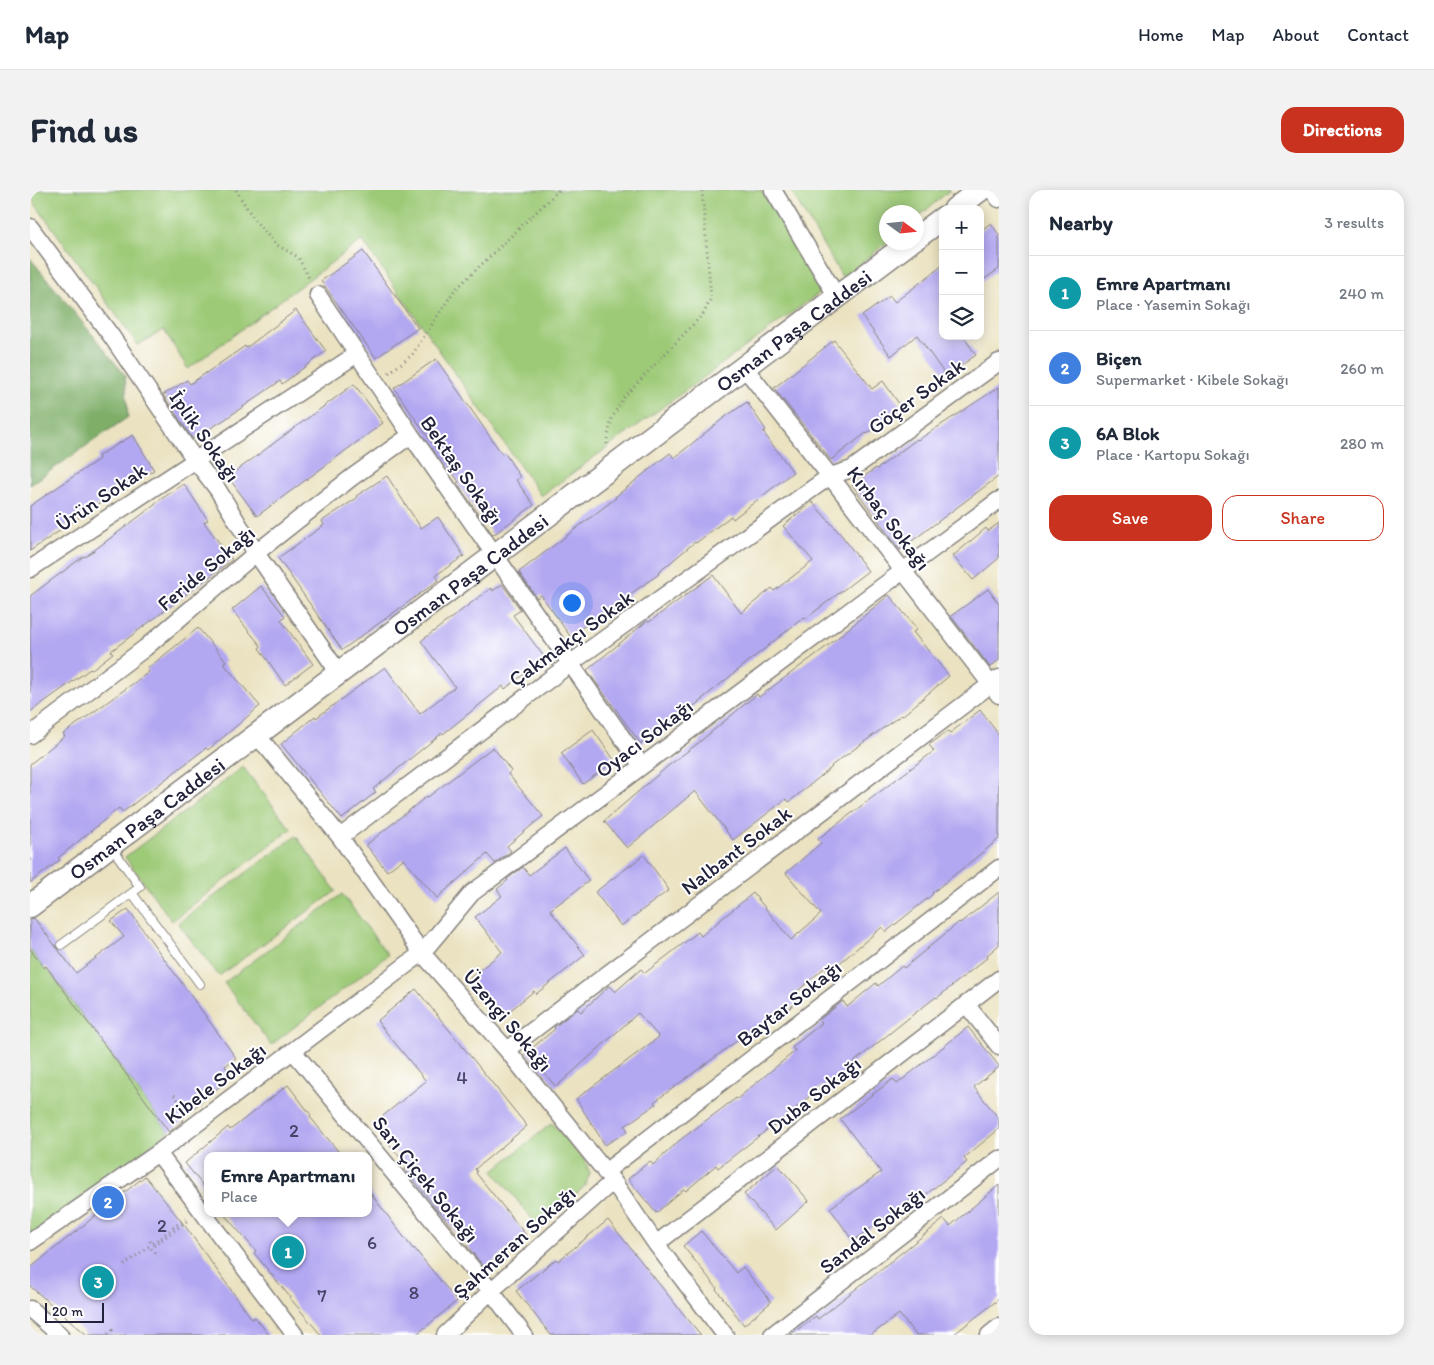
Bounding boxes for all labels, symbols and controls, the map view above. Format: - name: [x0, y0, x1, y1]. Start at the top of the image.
- text: Map: [25, 20, 69, 49]
- text: Home: [1138, 24, 1184, 46]
- text: Map: [1212, 24, 1245, 46]
- text: About: [1273, 24, 1319, 46]
- text: Contact: [1347, 24, 1409, 46]
- button: Directions: [1281, 107, 1404, 153]
- text: Find us: [30, 109, 138, 151]
- north arrow: [879, 205, 924, 250]
- map controls: [939, 205, 984, 340]
- button: +: [939, 205, 984, 250]
- text: Nearby: [1049, 210, 1113, 235]
- text: 3 results: [1324, 213, 1384, 232]
- button: −: [939, 250, 984, 295]
- street label: Osman Paşa Caddesi: [710, 263, 876, 397]
- text: Emre Apartmanı: [1096, 272, 1231, 295]
- text: 1: [1061, 284, 1069, 303]
- text: 240 m: [1339, 284, 1384, 303]
- button: layers: [939, 295, 984, 340]
- text: Place · Yasemin Sokağı: [1096, 295, 1250, 314]
- text: Biçen: [1096, 347, 1142, 370]
- street label: Göçer Sokak: [863, 353, 969, 439]
- text: 2: [1061, 359, 1069, 378]
- text: 260 m: [1340, 359, 1384, 378]
- text: Supermarket · Kibele Sokağı: [1096, 370, 1289, 389]
- street label: İplik Sokağı: [164, 385, 246, 487]
- street label: Bektaş Sokağı: [415, 411, 509, 529]
- text: 6A Blok: [1096, 422, 1160, 445]
- text: 3: [1061, 434, 1069, 453]
- text: 280 m: [1340, 434, 1384, 453]
- text: Place · Kartopu Sokağı: [1096, 445, 1250, 464]
- street label: Ürün Sokak: [51, 457, 151, 537]
- street label: Kırbaç Sokağı: [842, 461, 936, 575]
- button: Save: [1049, 495, 1212, 541]
- button: Share: [1222, 495, 1384, 541]
- street label: Osman Paşa Caddesi: [387, 507, 553, 641]
- street label: Feride Sokağı: [152, 520, 260, 616]
- street label: Çakmakçı Sokak: [504, 584, 638, 692]
- your location: [559, 590, 585, 616]
- street label: Oyacı Sokağı: [590, 693, 698, 783]
- street label: Osman Paşa Caddesi: [64, 751, 229, 885]
- street label: Nalbant Sokak: [676, 800, 796, 900]
- street label: Baytar Sokağı: [732, 954, 846, 1052]
- street label: Üzengi Sokağı: [458, 964, 558, 1076]
- street label: Kibele Sokağı: [159, 1037, 271, 1129]
- street label: Duba Sokağı: [762, 1051, 866, 1139]
- house number: 4: [456, 1066, 468, 1089]
- street label: Sarı Çiçek Sokağı: [367, 1111, 485, 1247]
- house number: 2: [289, 1119, 299, 1142]
- popup: [204, 1152, 372, 1217]
- text: Emre Apartmanı: [221, 1164, 355, 1187]
- street label: Şahmeran Sokağı: [447, 1180, 581, 1304]
- street label: Sandal Sokağı: [814, 1181, 930, 1279]
- pin: 2: [92, 1183, 124, 1221]
- text: Place: [221, 1187, 258, 1206]
- house number: 2: [157, 1214, 167, 1237]
- house number: 6: [367, 1231, 377, 1254]
- pin: 1: [272, 1233, 304, 1271]
- pin: 3: [82, 1263, 114, 1301]
- house number: 8: [409, 1281, 419, 1304]
- house number: 7: [317, 1284, 327, 1307]
- scale bar: [45, 1300, 104, 1323]
- text: 20 m: [52, 1303, 83, 1320]

